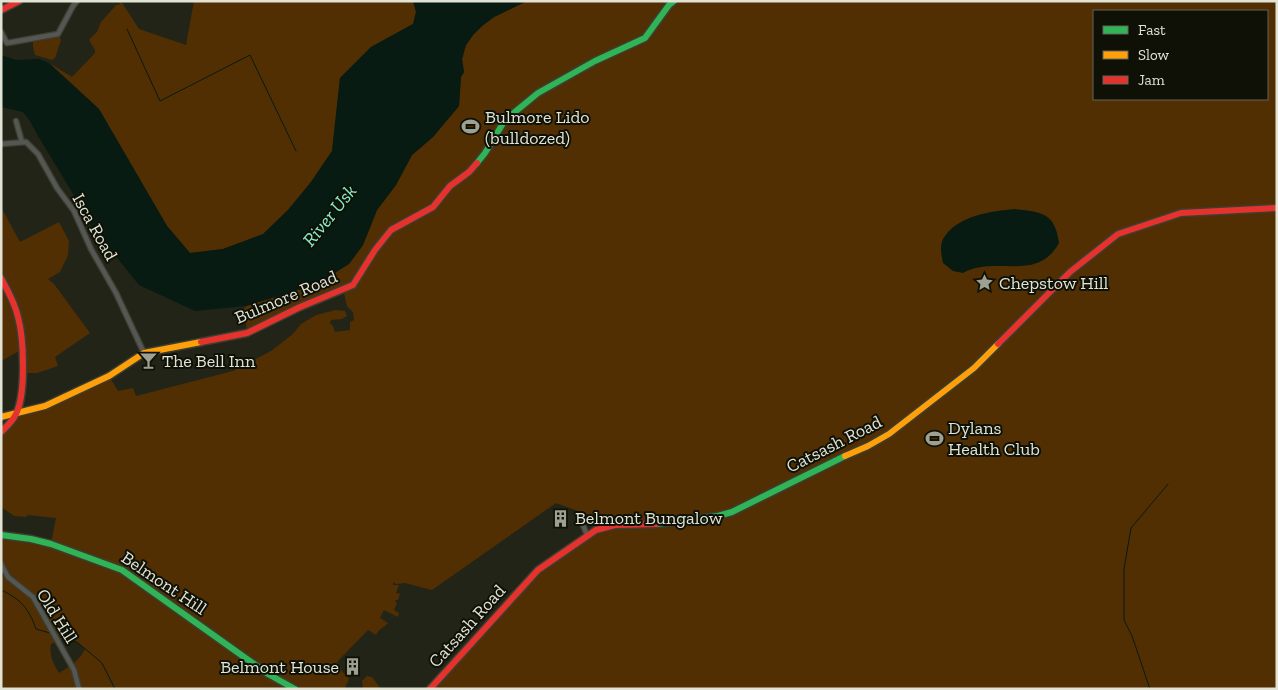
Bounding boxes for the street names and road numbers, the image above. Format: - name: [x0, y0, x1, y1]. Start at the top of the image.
- street label: Isca Road: [68, 190, 122, 265]
- street label: Bulmore Road: [231, 265, 341, 328]
- street label: Catsash Road: [783, 411, 885, 477]
- street label: Belmont Hill: [117, 546, 211, 620]
- street label: Catsash Road: [424, 580, 510, 672]
- street label: Old Hill: [32, 585, 82, 647]

